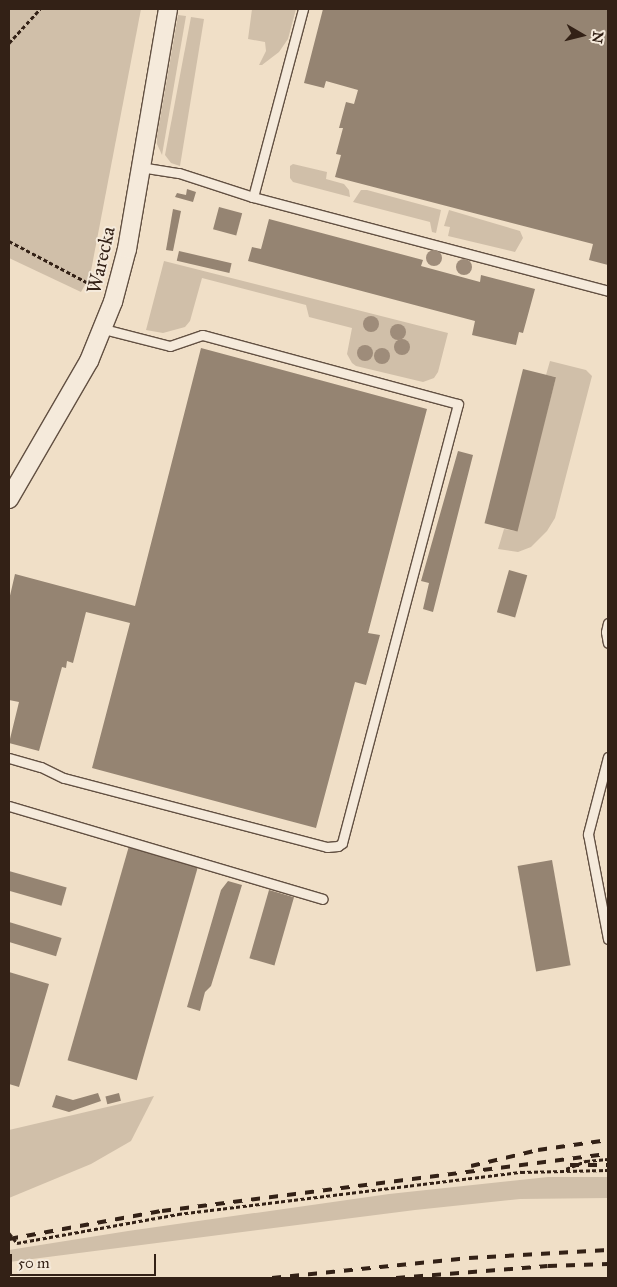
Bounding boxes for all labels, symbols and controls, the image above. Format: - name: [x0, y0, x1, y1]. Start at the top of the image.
- north arrow: [557, 10, 607, 60]
- text: N: [588, 30, 607, 44]
- street label: Warecka: [82, 224, 120, 296]
- scale bar: [12, 1244, 159, 1276]
- text: 50 m: [18, 1254, 50, 1272]

